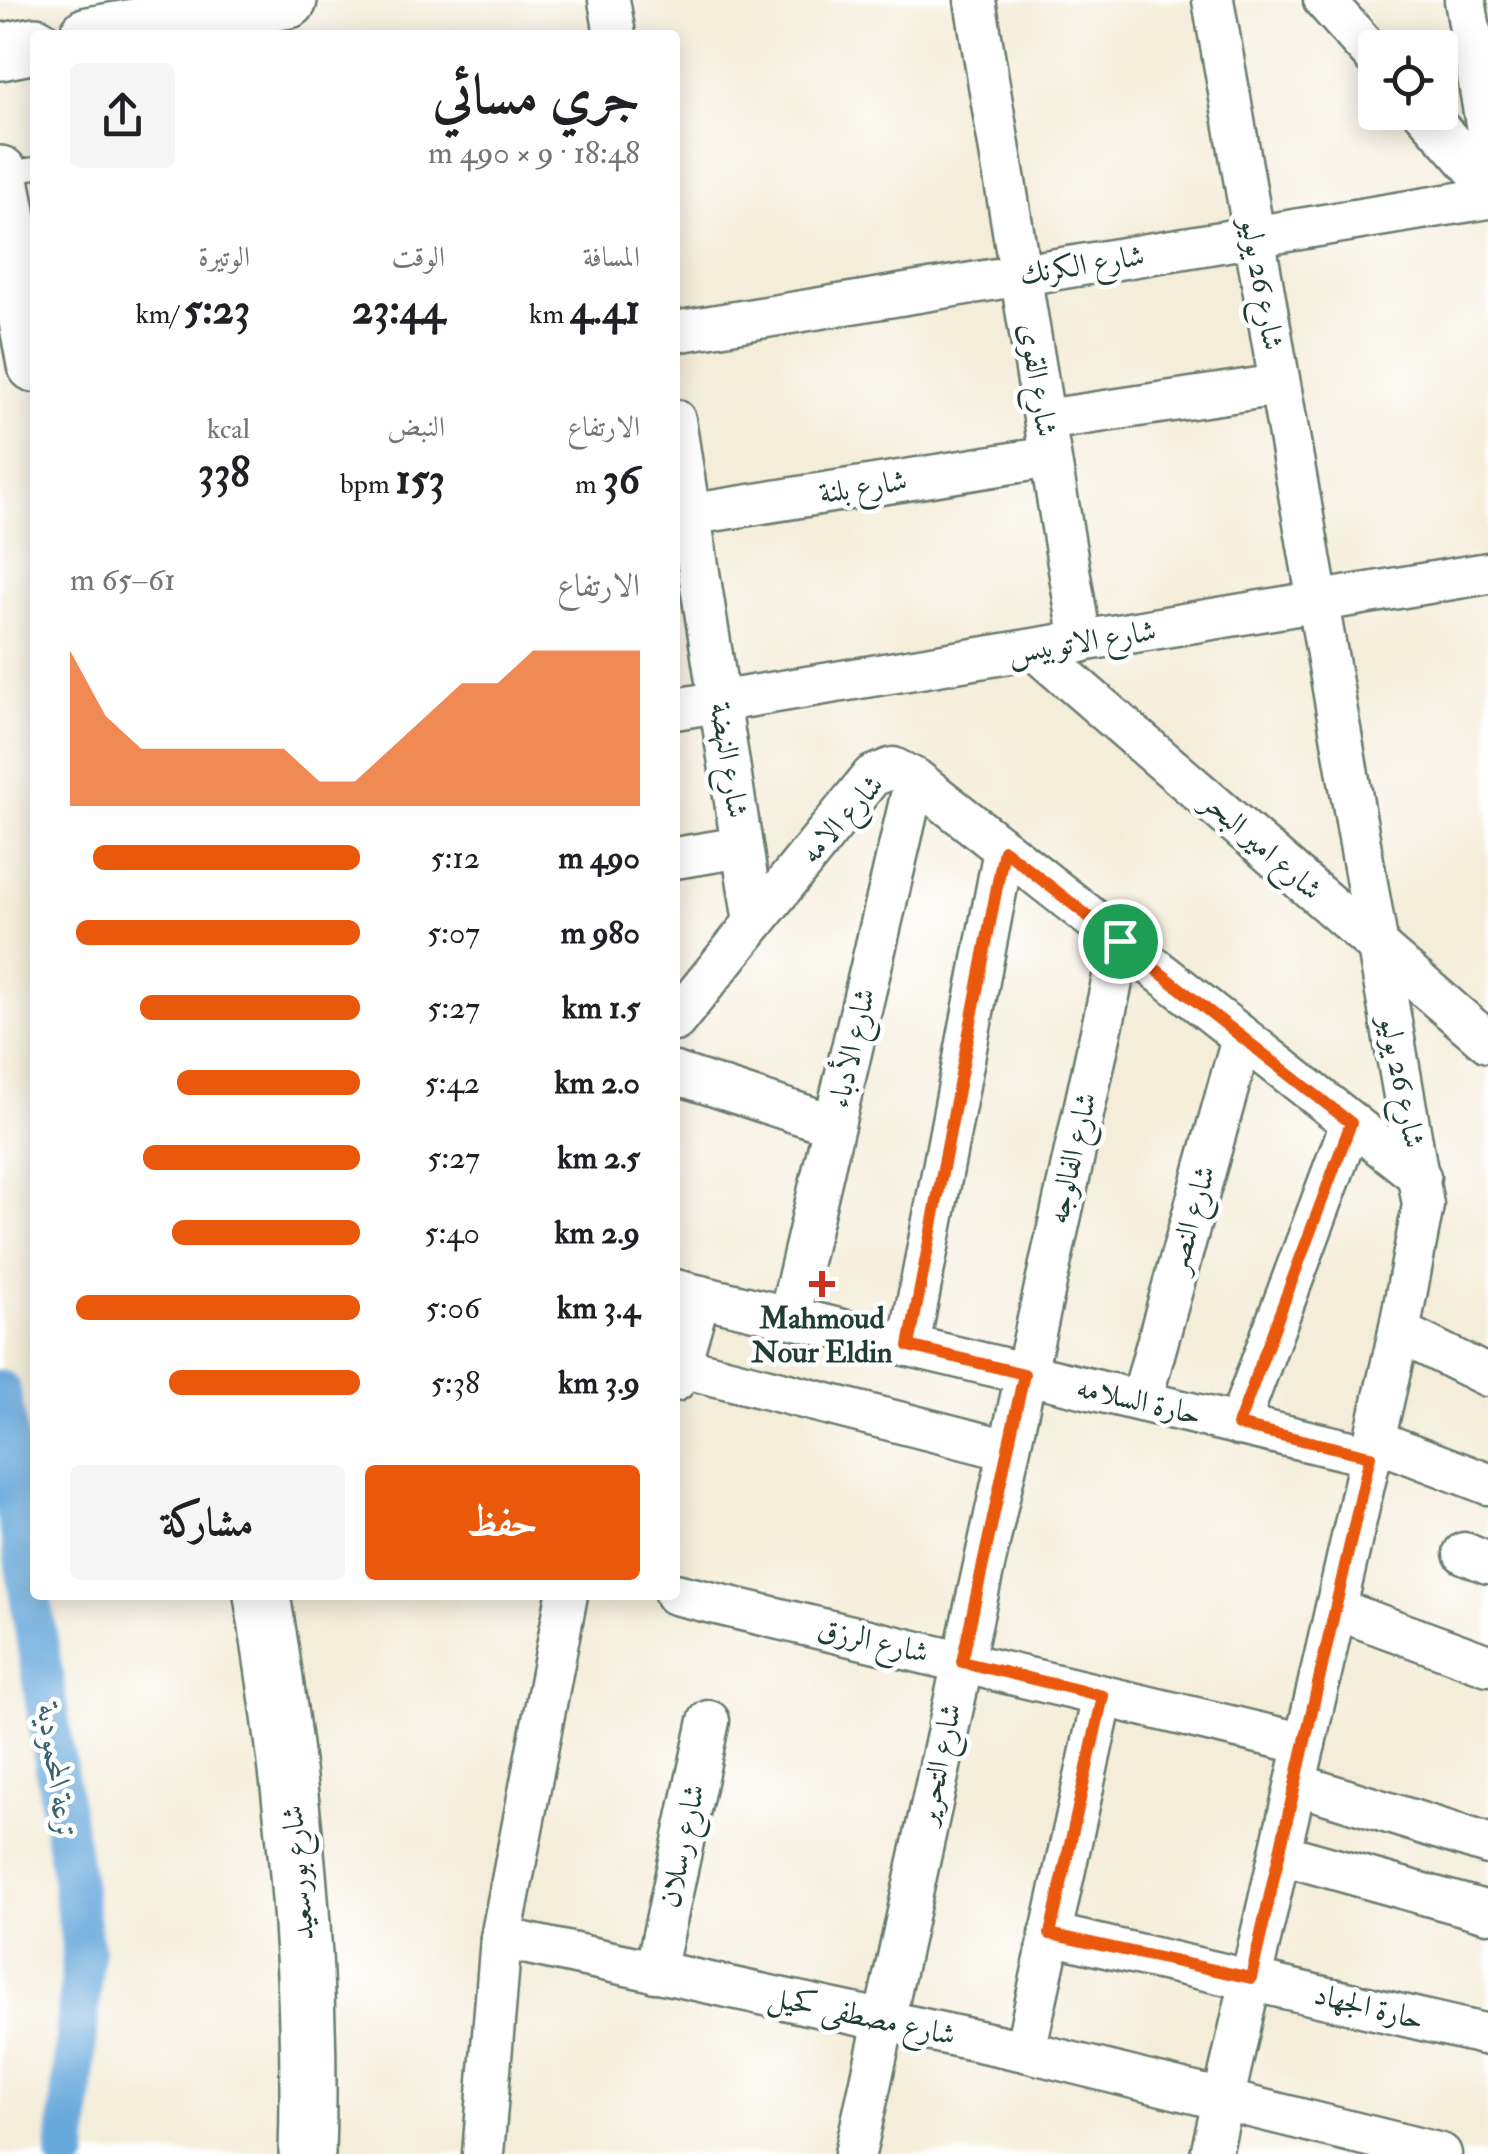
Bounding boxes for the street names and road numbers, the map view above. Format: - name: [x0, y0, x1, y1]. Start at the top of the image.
- street label: شارع 26 يوليو: [1226, 212, 1292, 354]
- street label: شارع الكرنك: [1017, 237, 1148, 299]
- street label: شارع القوى: [1005, 320, 1065, 441]
- street label: شارع بلنة: [816, 462, 911, 518]
- street label: شارع الاتوبيس: [1005, 612, 1160, 678]
- street label: شارع النهضة: [696, 699, 756, 822]
- street label: شارع الامه: [792, 767, 896, 875]
- street label: شارع امير البحر: [1188, 782, 1330, 913]
- street label: شارع الأدباء: [817, 984, 890, 1113]
- street label: شارع 26 يوليو: [1365, 1010, 1433, 1152]
- street label: شارع الفالوجه: [1039, 1089, 1111, 1229]
- street label: شارع النصر: [1157, 1161, 1230, 1281]
- street label: حارة السلامه: [1073, 1369, 1205, 1433]
- street label: شارع الرزق: [813, 1610, 932, 1678]
- street label: شارع التحرير: [908, 1700, 976, 1832]
- street label: شارع رسلان: [651, 1781, 719, 1912]
- street label: شارع بورسعيد: [274, 1803, 328, 1942]
- street label: حارة الجهاد: [1310, 1976, 1428, 2038]
- street label: شارع مصطفى كحيل: [764, 1978, 959, 2060]

